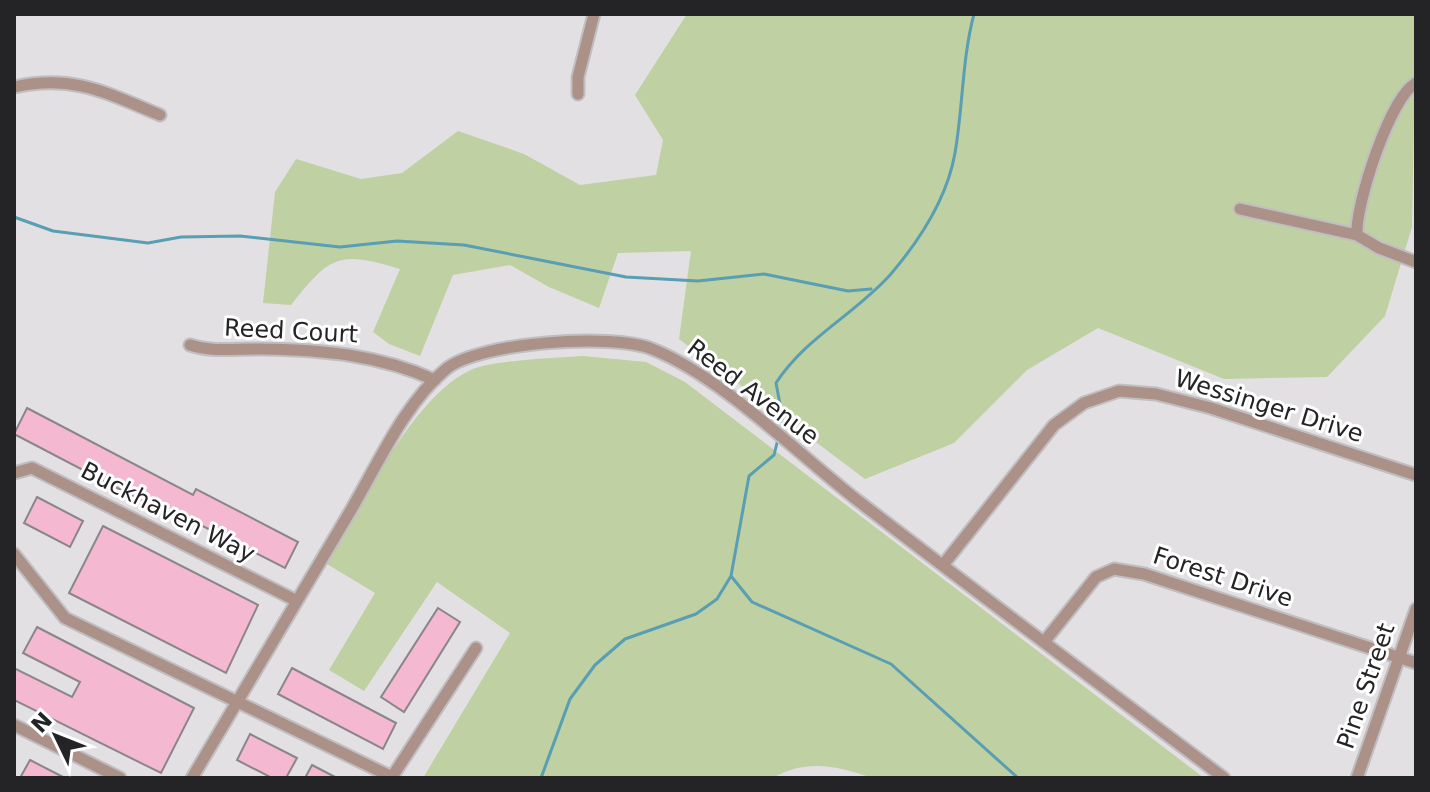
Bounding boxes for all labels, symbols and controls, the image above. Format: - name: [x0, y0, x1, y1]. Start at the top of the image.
- street label: Reed Court: [223, 314, 359, 348]
- street label: Reed Avenue: [682, 334, 824, 450]
- street label: Wessinger Drive: [1171, 364, 1367, 448]
- street label: Buckhaven Way: [76, 456, 260, 568]
- street label: Forest Drive: [1150, 541, 1296, 613]
- street label: Pine Street: [1331, 619, 1401, 753]
- north arrow: [16, 696, 96, 776]
- text: N: [26, 707, 57, 738]

